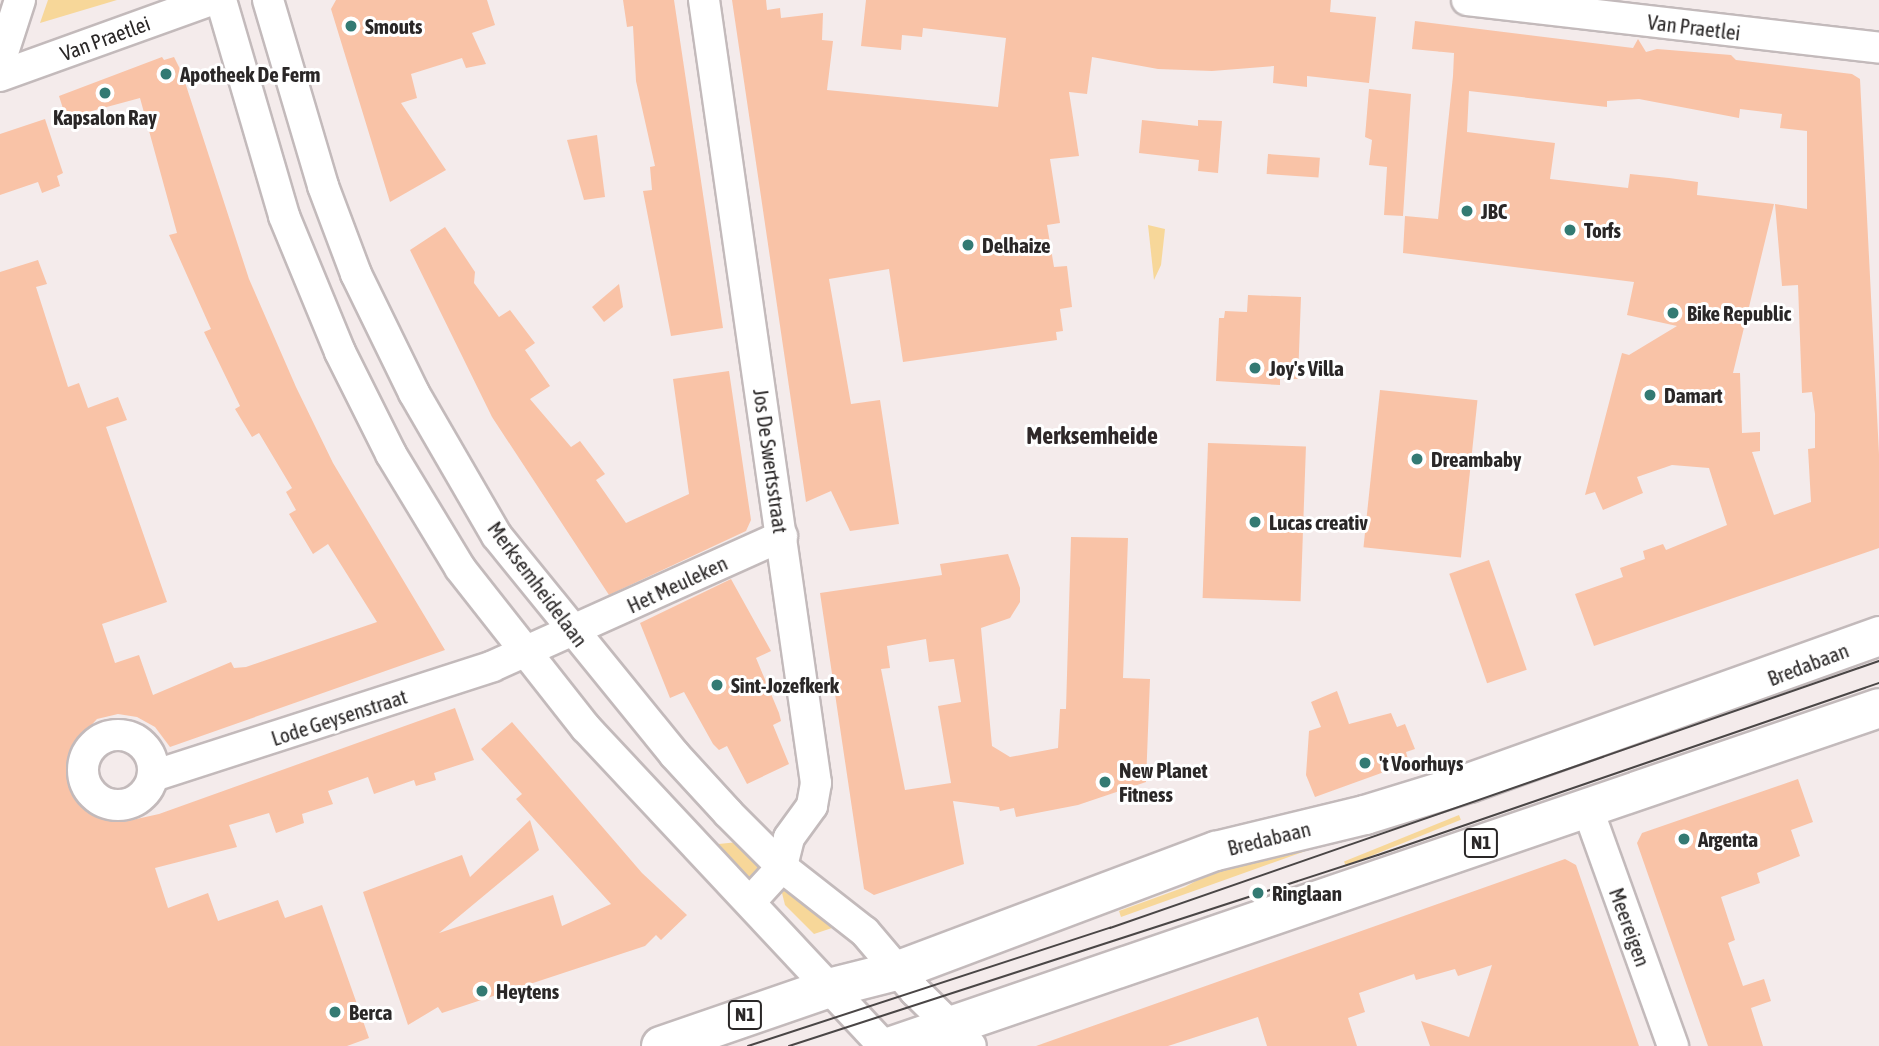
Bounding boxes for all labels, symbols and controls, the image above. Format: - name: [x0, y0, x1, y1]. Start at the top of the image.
- street label: Van Praetlei: [1646, 9, 1742, 45]
- street label: Van Praetlei: [57, 10, 153, 66]
- place label: Smouts: [365, 13, 422, 39]
- marker: Smouts: [343, 18, 359, 34]
- place label: Apotheek De Ferm: [180, 61, 320, 87]
- marker: Apotheek De Ferm: [158, 66, 174, 82]
- marker: Kapsalon Ray: [97, 85, 113, 101]
- place label: Kapsalon Ray: [53, 104, 157, 130]
- place label: JBC: [1481, 198, 1507, 224]
- marker: JBC: [1459, 203, 1475, 219]
- place label: Torfs: [1584, 217, 1621, 243]
- marker: Torfs: [1562, 222, 1578, 238]
- place label: Delhaize: [982, 232, 1051, 258]
- marker: Delhaize: [960, 237, 976, 253]
- place label: Bike Republic: [1687, 300, 1791, 326]
- marker: Bike Republic: [1665, 305, 1681, 321]
- place label: Joy's Villa: [1269, 355, 1344, 381]
- marker: Joy's Villa: [1247, 360, 1263, 376]
- place label: Damart: [1664, 382, 1722, 408]
- street label: Jos De Swertsstraat: [748, 387, 794, 535]
- marker: Damart: [1642, 387, 1658, 403]
- district label: Merksemheide: [1026, 422, 1158, 450]
- place label: Dreambaby: [1431, 446, 1521, 472]
- marker: Dreambaby: [1409, 451, 1425, 467]
- place label: Lucas creativ: [1269, 509, 1368, 535]
- marker: Lucas creativ: [1247, 514, 1263, 530]
- street label: Merksemheidelaan: [483, 516, 593, 652]
- street label: Het Meuleken: [623, 550, 731, 618]
- street label: Bredabaan: [1764, 637, 1852, 691]
- place label: Sint-Jozefkerk: [731, 672, 839, 698]
- marker: Sint-Jozefkerk: [709, 677, 725, 693]
- street label: Lode Geysenstraat: [268, 683, 410, 751]
- place label: 't Voorhuys: [1379, 750, 1463, 776]
- marker: 't Voorhuys: [1357, 755, 1373, 771]
- place label: New Planet Fitness: [1119, 757, 1208, 807]
- marker: New Planet Fitness: [1097, 774, 1113, 790]
- street label: Bredabaan: [1225, 815, 1313, 861]
- place label: Argenta: [1698, 826, 1758, 852]
- road number: N1: [1464, 828, 1498, 858]
- marker: Argenta: [1676, 831, 1692, 847]
- place label: Ringlaan: [1272, 880, 1342, 906]
- street label: Meereigen: [1604, 884, 1656, 970]
- marker: Ringlaan: [1250, 885, 1266, 901]
- place label: Heytens: [496, 978, 559, 1004]
- marker: Heytens: [474, 983, 490, 999]
- place label: Berca: [349, 999, 392, 1025]
- road number: N1: [728, 1000, 762, 1030]
- marker: Berca: [327, 1004, 343, 1020]

